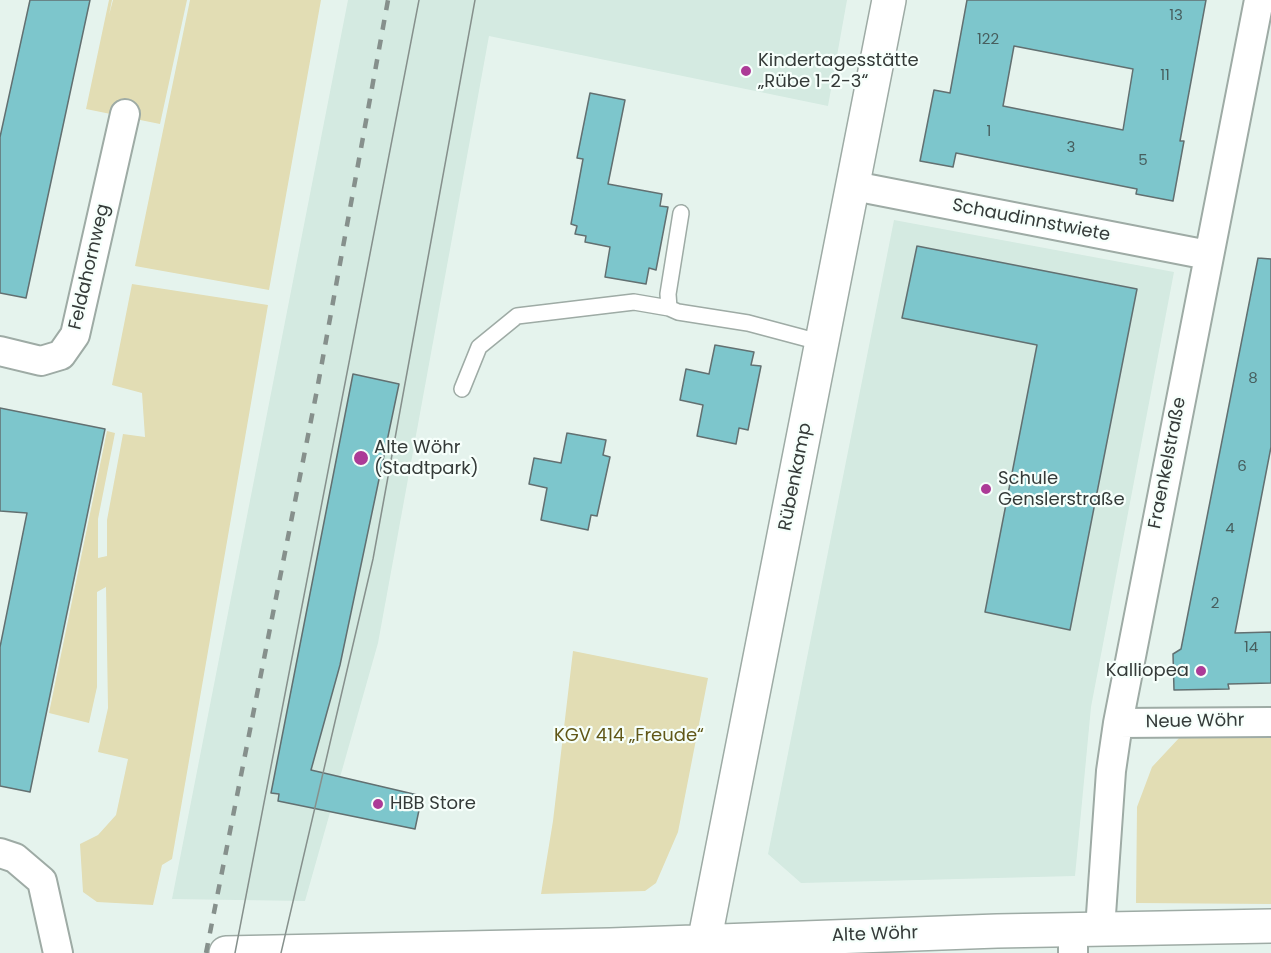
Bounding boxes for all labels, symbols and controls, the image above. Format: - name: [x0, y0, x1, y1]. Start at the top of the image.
- house number: 13: [1169, 7, 1183, 25]
- house number: 122: [977, 31, 999, 49]
- place label: Kindertagesstätte „Rübe 1-2-3“: [758, 50, 919, 92]
- marker: Kindertagesstätte „Rübe 1-2-3“: [739, 64, 753, 78]
- house number: 11: [1160, 67, 1170, 85]
- house number: 1: [987, 123, 991, 141]
- house number: 3: [1067, 139, 1075, 157]
- house number: 5: [1138, 152, 1148, 170]
- street label: Schaudinnstwiete: [950, 195, 1112, 247]
- street label: Feldahornweg: [65, 202, 115, 332]
- house number: 8: [1248, 370, 1258, 388]
- street label: Fraenkelstraße: [1145, 395, 1191, 531]
- street label: Rübenkamp: [775, 421, 817, 533]
- place label: Alte Wöhr (Stadtpark): [374, 437, 479, 480]
- marker: Alte Wöhr (Stadtpark): [352, 449, 370, 467]
- house number: 6: [1237, 458, 1247, 476]
- place label: Schule Genslerstraße: [998, 468, 1125, 510]
- marker: Schule Genslerstraße: [979, 482, 993, 496]
- house number: 4: [1225, 520, 1235, 538]
- house number: 2: [1211, 595, 1219, 613]
- house number: 14: [1244, 639, 1258, 657]
- place label: Kalliopea: [1106, 660, 1189, 682]
- marker: Kalliopea: [1194, 664, 1208, 678]
- street label: Neue Wöhr: [1146, 710, 1244, 734]
- park label: KGV 414 „Freude“: [554, 725, 704, 747]
- place label: HBB Store: [390, 793, 476, 815]
- marker: HBB Store: [371, 797, 385, 811]
- street label: Alte Wöhr: [831, 923, 919, 947]

